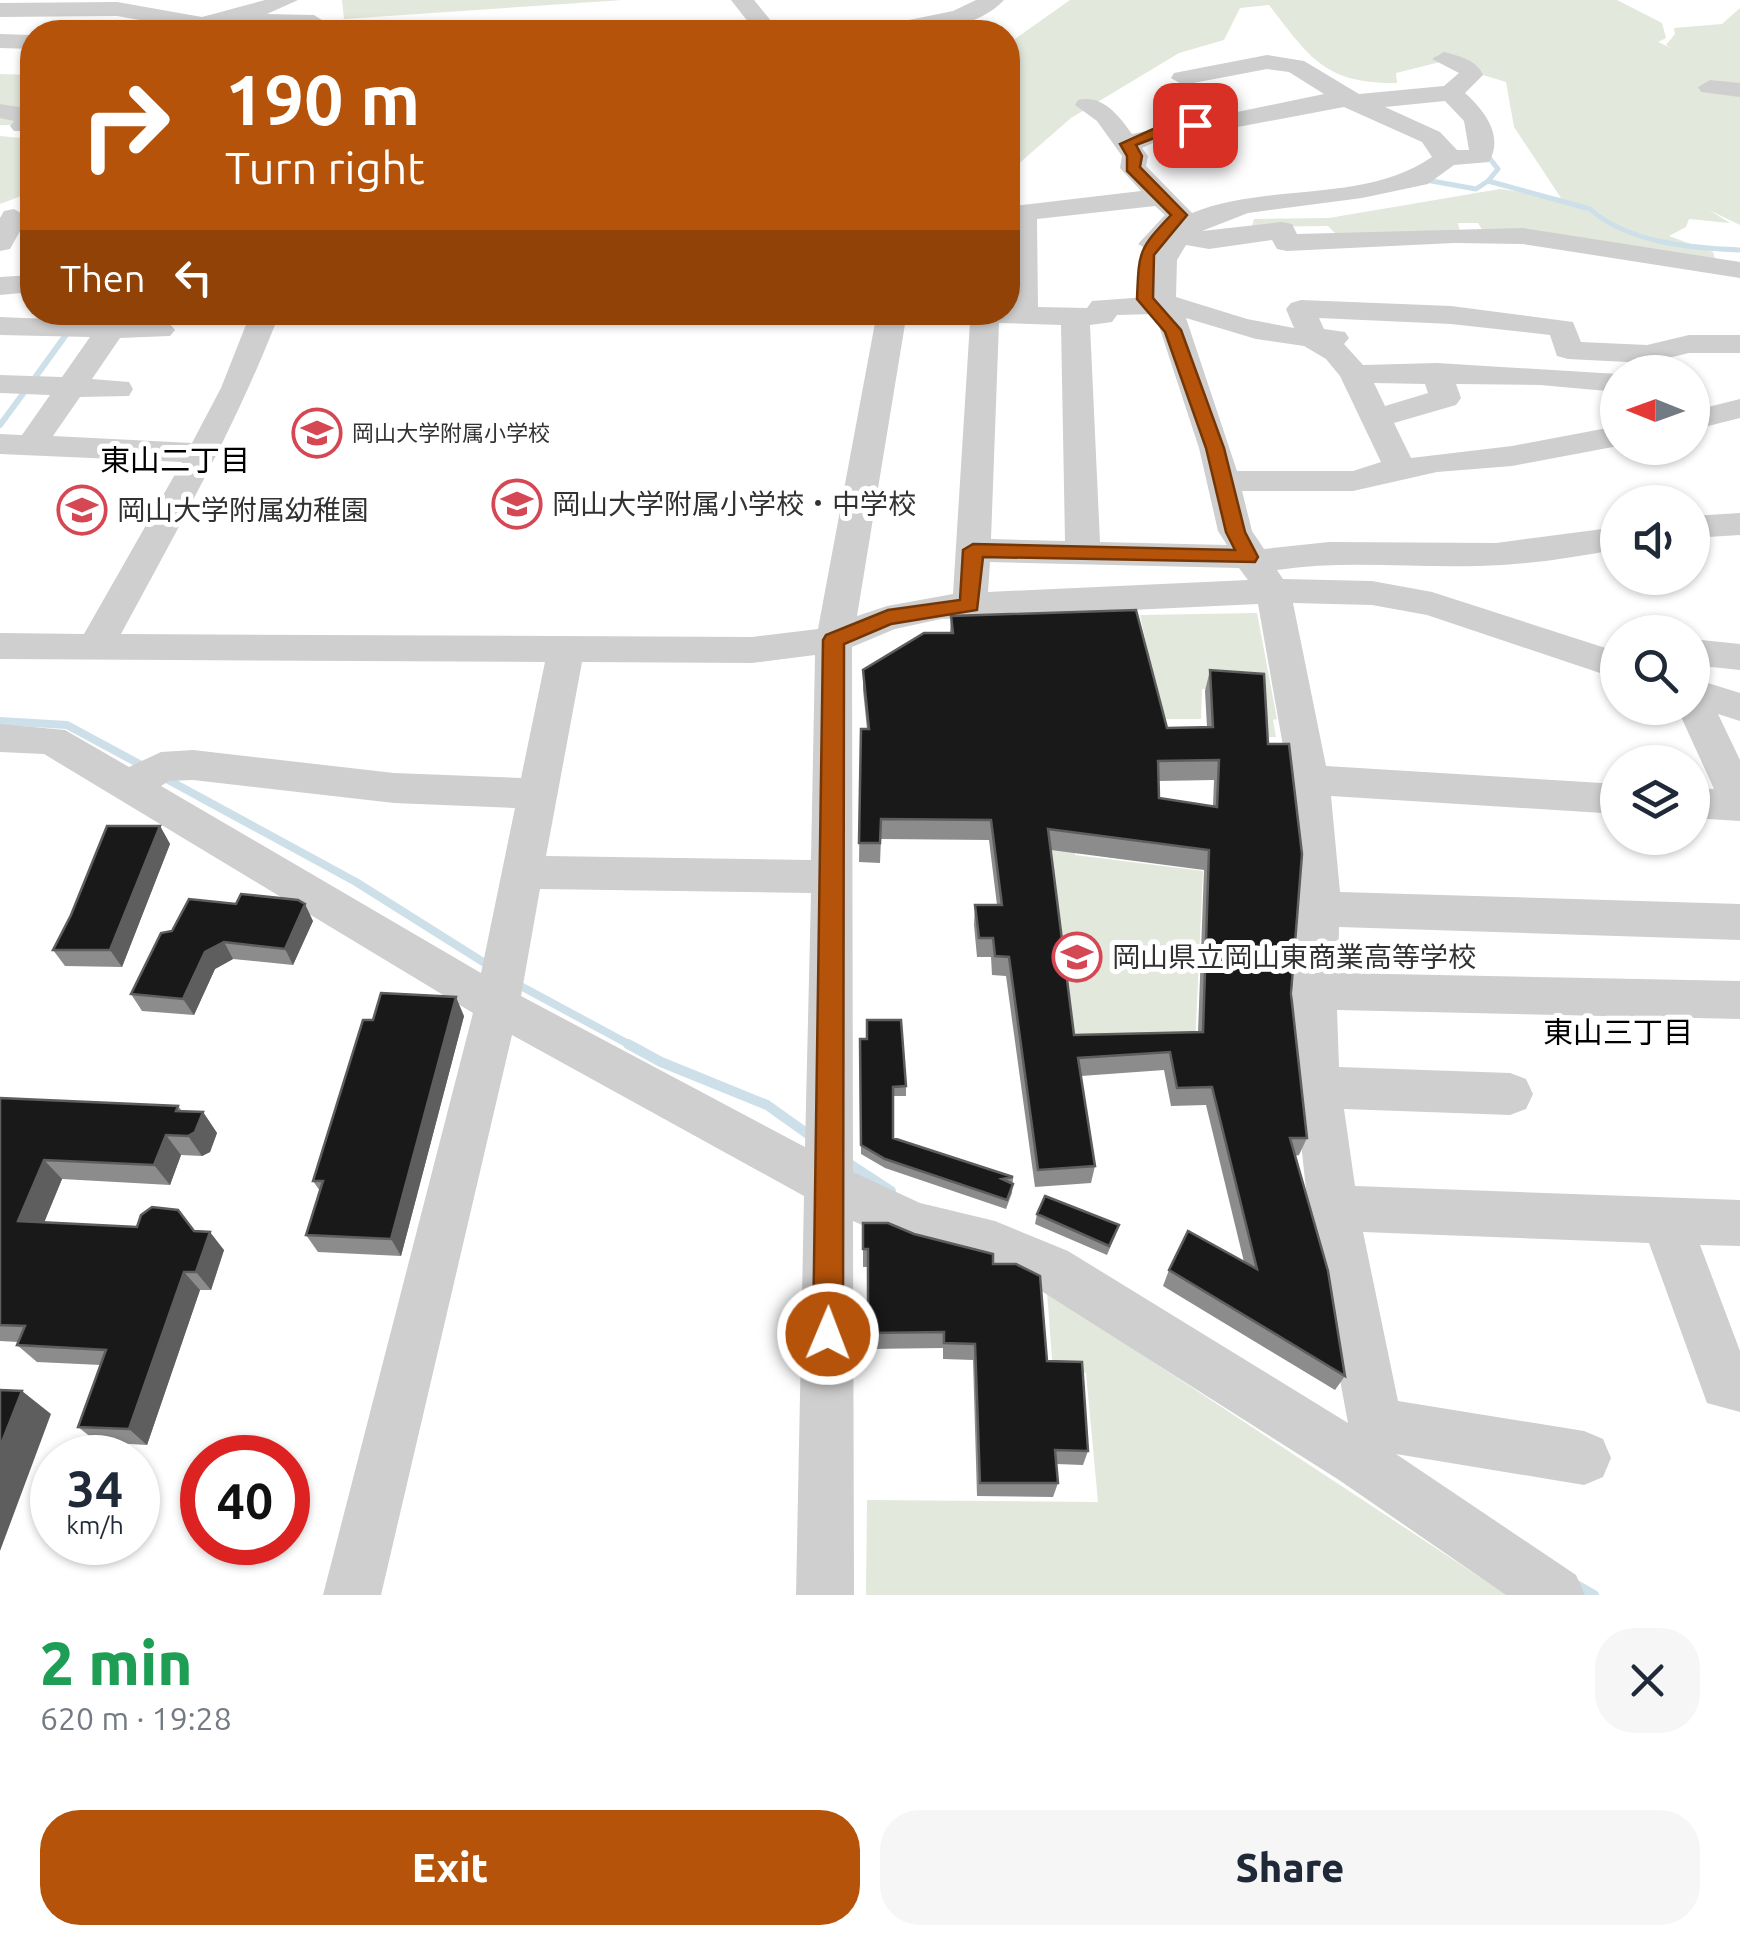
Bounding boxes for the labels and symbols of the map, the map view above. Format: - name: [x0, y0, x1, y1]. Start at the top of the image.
- pin: [1153, 83, 1238, 168]
- north arrow: [1600, 355, 1710, 465]
- school or university icon: 岡山大学附属小学校: [291, 407, 343, 459]
- place label: 岡山大学附属小学校: [352, 420, 550, 445]
- district label: 東山二丁目: [100, 443, 250, 477]
- school or university icon: 岡山大学附属小学校・中学校: [491, 478, 543, 530]
- school or university icon: 岡山大学附属幼稚園: [56, 484, 108, 536]
- place label: 岡山大学附属小学校・中学校: [552, 488, 916, 519]
- place label: 岡山大学附属幼稚園: [117, 494, 369, 525]
- school or university icon: 岡山県立岡山東商業高等学校: [1051, 931, 1103, 983]
- place label: 岡山県立岡山東商業高等学校: [1112, 941, 1476, 972]
- district label: 東山三丁目: [1543, 1015, 1693, 1049]
- position arrow: [776, 1282, 880, 1386]
- speed limit sign: 40: [180, 1435, 310, 1565]

